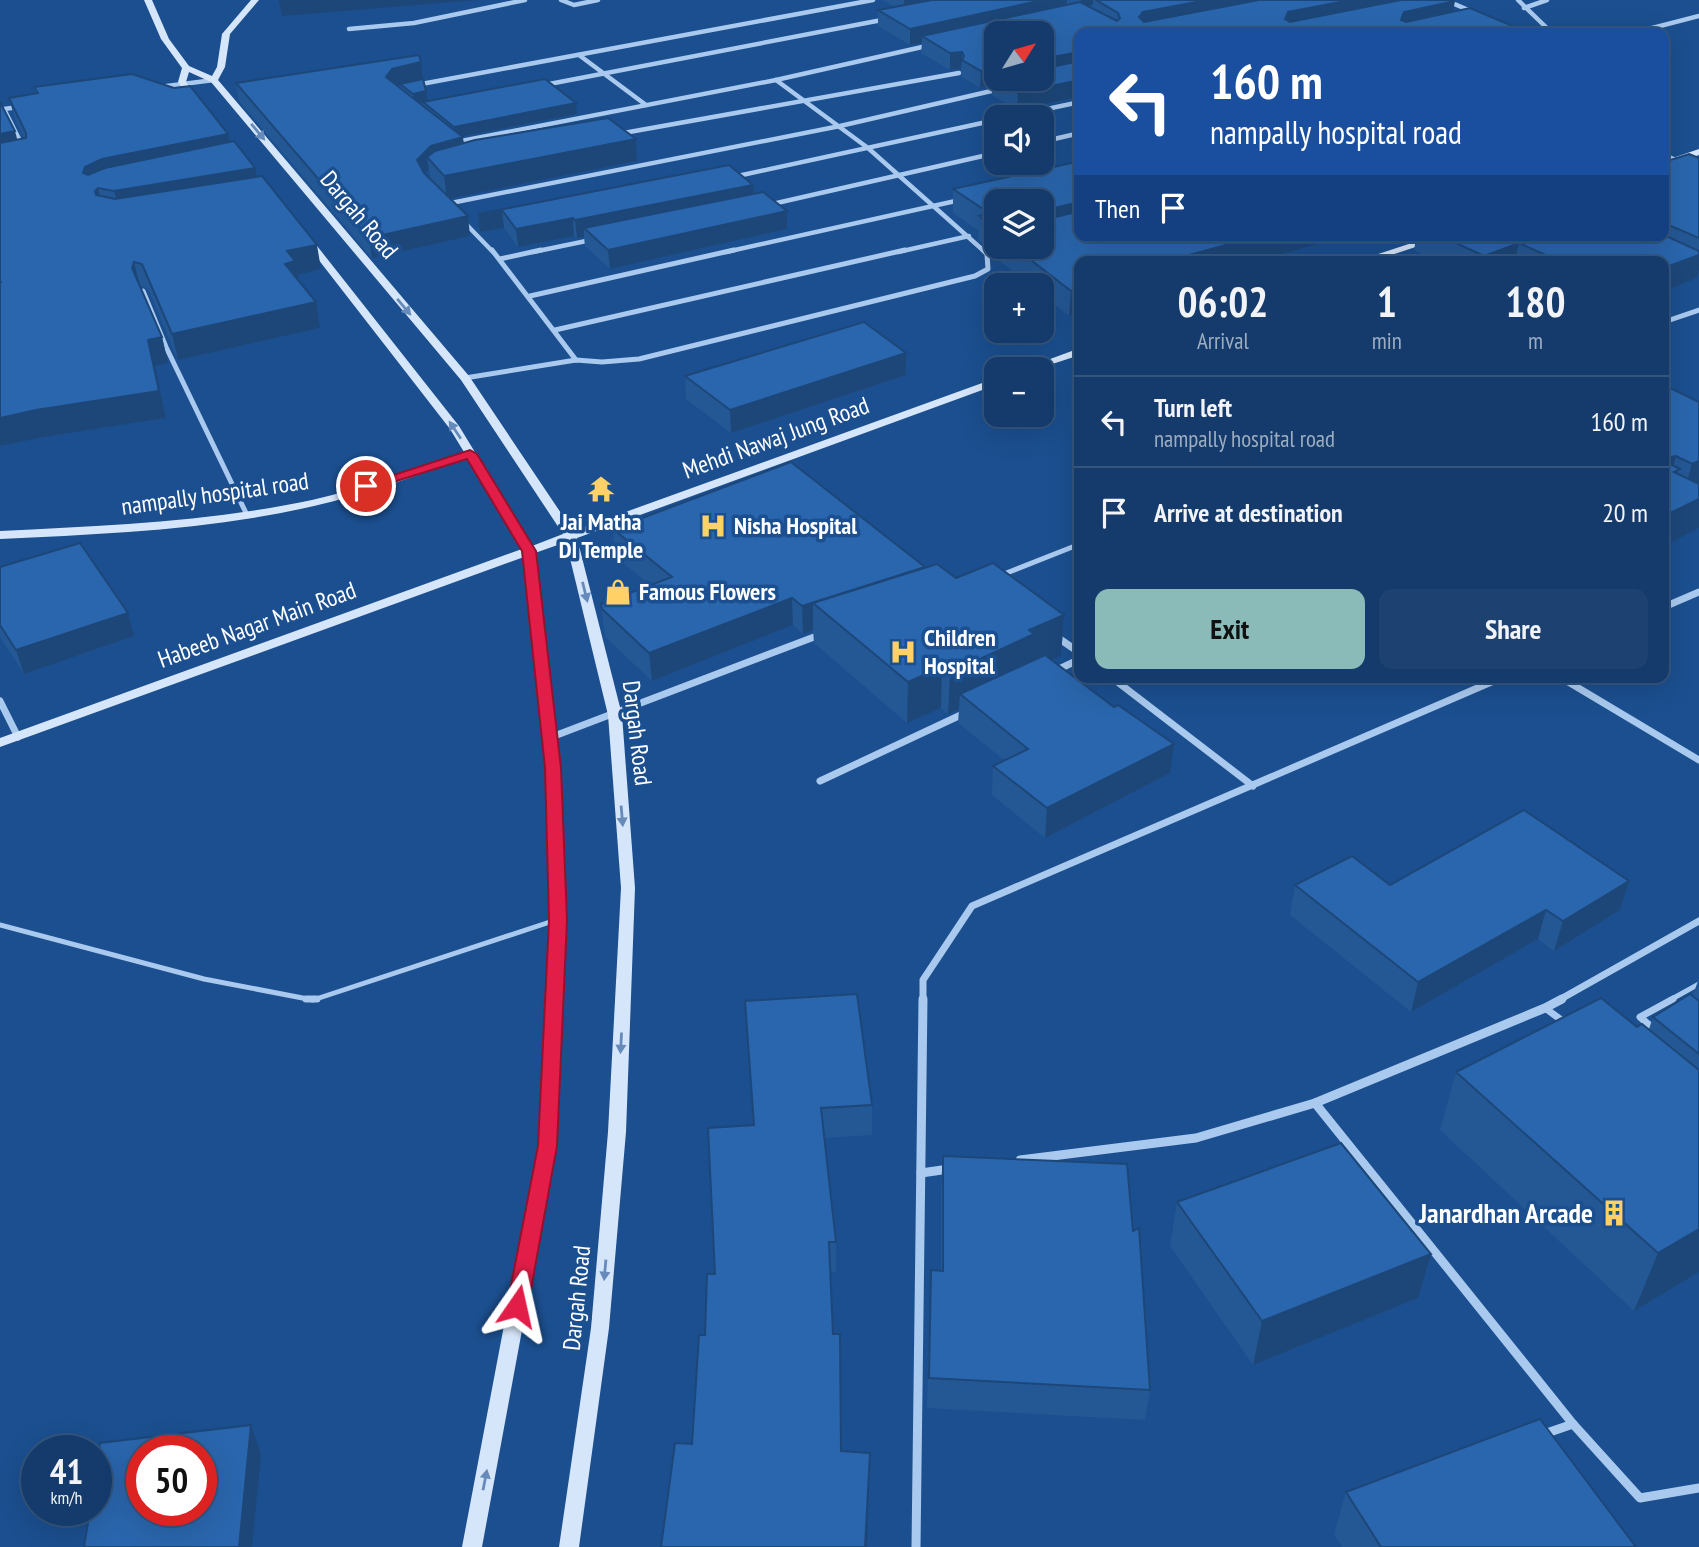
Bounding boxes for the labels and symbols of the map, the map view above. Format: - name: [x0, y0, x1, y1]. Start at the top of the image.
- north arrow: [984, 21, 1054, 91]
- one-way arrow: [250, 124, 265, 141]
- street label: Dargah Road: [314, 164, 405, 265]
- one-way arrow: [396, 298, 411, 315]
- street label: Mehdi Nawaj Jung Road: [678, 389, 873, 486]
- one-way arrow: [448, 421, 462, 439]
- pin: [336, 456, 396, 516]
- street label: nampally hospital road: [119, 465, 311, 522]
- temple icon: Jai Matha DI Temple: [586, 474, 616, 504]
- place label: Jai Matha DI Temple: [559, 506, 643, 565]
- place label: Nisha Hospital: [734, 510, 857, 541]
- hospital icon: Nisha Hospital: [698, 511, 728, 541]
- street label: Habeeb Nagar Main Road: [153, 574, 360, 675]
- place label: Famous Flowers: [639, 576, 776, 607]
- shop icon: Famous Flowers: [603, 577, 633, 607]
- one-way arrow: [580, 582, 591, 604]
- place label: Children Hospital: [924, 622, 996, 681]
- hospital icon: Children Hospital: [888, 637, 918, 667]
- street label: Dargah Road: [616, 679, 659, 787]
- one-way arrow: [617, 805, 628, 827]
- one-way arrow: [615, 1032, 626, 1054]
- place label: Janardhan Arcade: [1418, 1194, 1593, 1231]
- building icon: Janardhan Arcade: [1599, 1198, 1629, 1228]
- street label: Dargah Road: [556, 1244, 597, 1352]
- one-way arrow: [599, 1259, 610, 1281]
- position arrow: [480, 1269, 554, 1343]
- speed limit sign: 50: [126, 1435, 217, 1526]
- one-way arrow: [479, 1469, 490, 1491]

